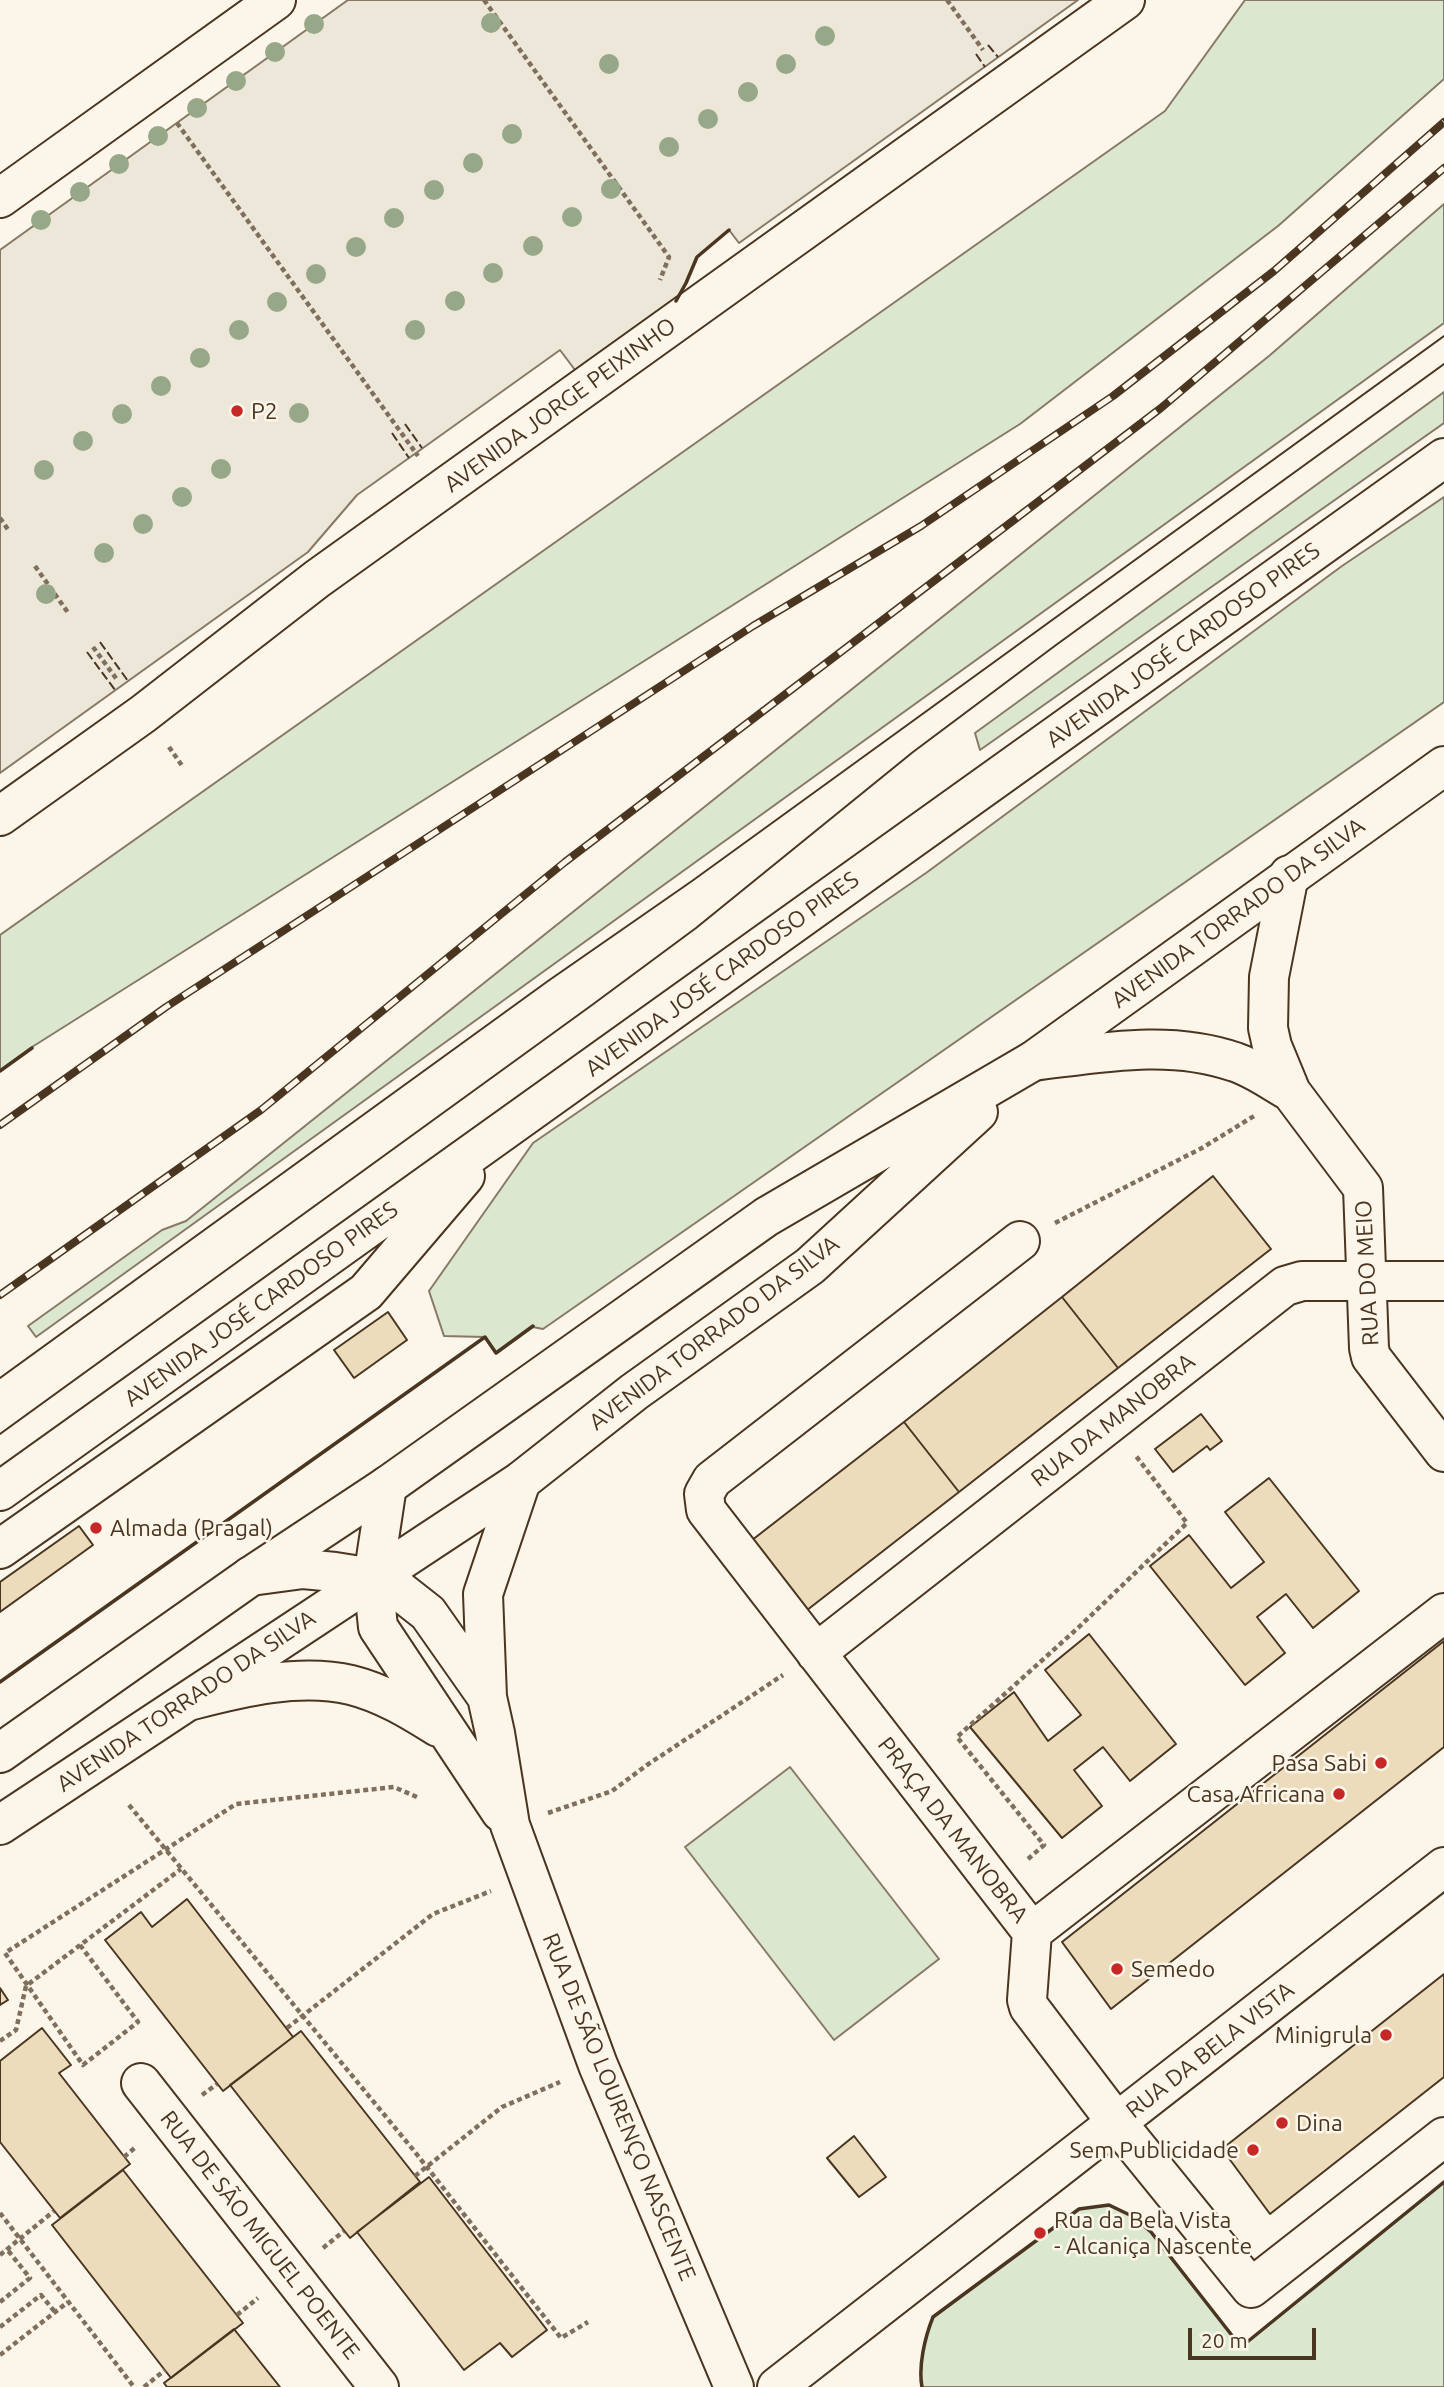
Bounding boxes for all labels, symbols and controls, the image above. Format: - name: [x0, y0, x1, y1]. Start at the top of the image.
- street label: AVENIDA JORGE PEIXINHO: [439, 312, 681, 498]
- place label: P2: [251, 397, 278, 425]
- marker: P2: [229, 403, 245, 419]
- street label: AVENIDA JOSÉ CARDOSO PIRES: [1041, 536, 1325, 754]
- street label: AVENIDA TORRADO DA SILVA: [1106, 812, 1370, 1014]
- street label: AVENIDA JOSÉ CARDOSO PIRES: [580, 865, 864, 1083]
- street label: AVENIDA JOSÉ CARDOSO PIRES: [119, 1195, 403, 1413]
- street label: RUA DO MEIO: [1349, 1199, 1385, 1347]
- street label: AVENIDA TORRADO DA SILVA: [584, 1230, 844, 1436]
- street label: RUA DA MANOBRA: [1026, 1348, 1200, 1492]
- place label: Almada (Pragal): [110, 1514, 273, 1542]
- marker: Almada (Pragal): [88, 1520, 104, 1536]
- street label: AVENIDA TORRADO DA SILVA: [51, 1604, 321, 1798]
- street label: PRAÇA DA MANOBRA: [872, 1732, 1034, 1928]
- place label: Pasa Sabi: [1272, 1749, 1367, 1777]
- marker: Pasa Sabi: [1373, 1755, 1389, 1771]
- place label: Casa Africana: [1187, 1780, 1325, 1808]
- marker: Casa Africana: [1331, 1786, 1347, 1802]
- street label: RUA DE SÃO LOURENÇO NASCENTE: [536, 1929, 702, 2285]
- place label: Semedo: [1131, 1955, 1215, 1983]
- marker: Semedo: [1109, 1961, 1125, 1977]
- street label: RUA DA BELA VISTA: [1121, 1976, 1299, 2124]
- place label: Minigrula: [1275, 2021, 1372, 2049]
- marker: Minigrula: [1378, 2027, 1394, 2043]
- street label: RUA DE SÃO MIGUEL POENTE: [154, 2105, 366, 2365]
- place label: Dina: [1296, 2109, 1343, 2137]
- marker: Dina: [1274, 2115, 1290, 2131]
- place label: Sem Publicidade: [1069, 2136, 1239, 2164]
- marker: Sem Publicidade: [1245, 2142, 1261, 2158]
- place label: Rua da Bela Vista - Alcaniça Nascente: [1054, 2206, 1252, 2260]
- marker: Rua da Bela Vista - Alcaniça Nascente: [1032, 2225, 1048, 2241]
- scale bar: [1192, 2314, 1320, 2358]
- text: 20 m: [1201, 2328, 1248, 2352]

